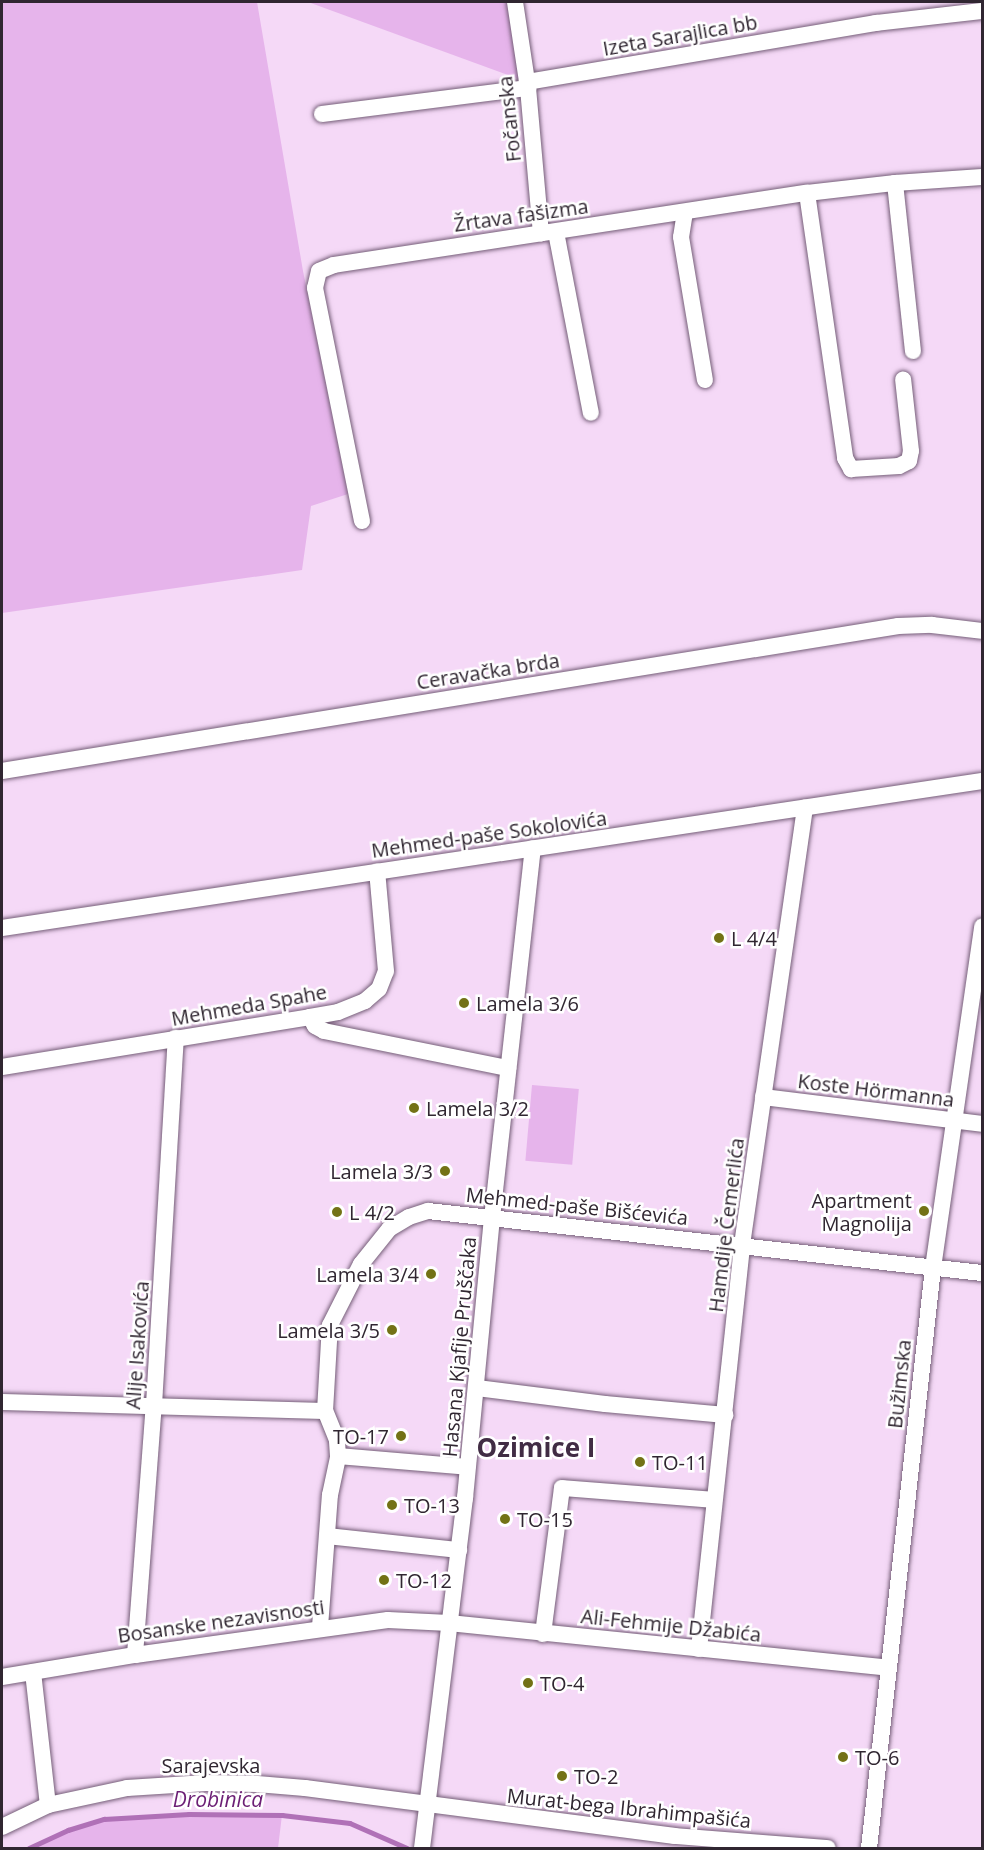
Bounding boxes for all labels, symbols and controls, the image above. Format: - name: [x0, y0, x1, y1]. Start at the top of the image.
- street label: Izeta Sarajlica bb: [601, 10, 759, 60]
- street label: Fočanska: [493, 75, 525, 163]
- street label: Žrtava fašizma: [452, 194, 590, 236]
- street label: Ceravačka brda: [415, 648, 561, 694]
- street label: Mehmed-paše Sokolovića: [370, 806, 608, 862]
- place label: L 4/4: [731, 926, 777, 950]
- marker: L 4/4: [712, 931, 726, 945]
- street label: Mehmeda Spahe: [169, 979, 329, 1031]
- place label: Lamela 3/6: [476, 991, 579, 1015]
- marker: Lamela 3/6: [457, 996, 471, 1010]
- street label: Koste Hörmanna: [796, 1068, 956, 1112]
- place label: Lamela 3/2: [426, 1096, 529, 1120]
- marker: Lamela 3/2: [407, 1101, 421, 1115]
- street label: Hamdije Čemerlića: [703, 1136, 749, 1314]
- place label: Lamela 3/3: [330, 1159, 433, 1183]
- marker: Lamela 3/3: [438, 1164, 452, 1178]
- street label: Mehmed-paše Bišćevića: [465, 1182, 689, 1230]
- place label: Apartment Magnolija: [812, 1188, 912, 1235]
- place label: L 4/2: [349, 1200, 395, 1224]
- marker: Apartment Magnolija: [917, 1204, 931, 1218]
- marker: L 4/2: [330, 1205, 344, 1219]
- street label: Hasana Kjafije Pruščaka: [437, 1236, 481, 1458]
- place label: Lamela 3/4: [316, 1262, 419, 1286]
- marker: Lamela 3/4: [424, 1267, 438, 1281]
- street label: Alije Isakovića: [121, 1280, 153, 1410]
- place label: Lamela 3/5: [277, 1318, 380, 1342]
- marker: Lamela 3/5: [385, 1323, 399, 1337]
- street label: Bužimska: [882, 1338, 916, 1430]
- place label: TO-17: [333, 1424, 389, 1448]
- marker: TO-17: [394, 1429, 408, 1443]
- district label: Ozimice I: [477, 1432, 595, 1464]
- place label: TO-11: [652, 1450, 708, 1474]
- marker: TO-11: [633, 1455, 647, 1469]
- place label: TO-13: [404, 1493, 460, 1517]
- marker: TO-13: [385, 1498, 399, 1512]
- place label: TO-15: [517, 1507, 573, 1531]
- marker: TO-15: [498, 1512, 512, 1526]
- place label: TO-12: [396, 1568, 452, 1592]
- marker: TO-12: [377, 1573, 391, 1587]
- street label: Bosanske nezavisnosti: [116, 1595, 326, 1647]
- street label: Ali-Fehmije Džabića: [580, 1604, 762, 1646]
- place label: TO-4: [540, 1671, 584, 1695]
- marker: TO-4: [521, 1676, 535, 1690]
- place label: TO-6: [855, 1745, 899, 1769]
- marker: TO-6: [836, 1750, 850, 1764]
- street label: Sarajevska: [162, 1753, 260, 1777]
- place label: TO-2: [574, 1764, 618, 1788]
- marker: TO-2: [555, 1769, 569, 1783]
- street label: Murat-bega Ibrahimpašića: [506, 1783, 752, 1833]
- water label: Drobinica: [173, 1786, 263, 1812]

